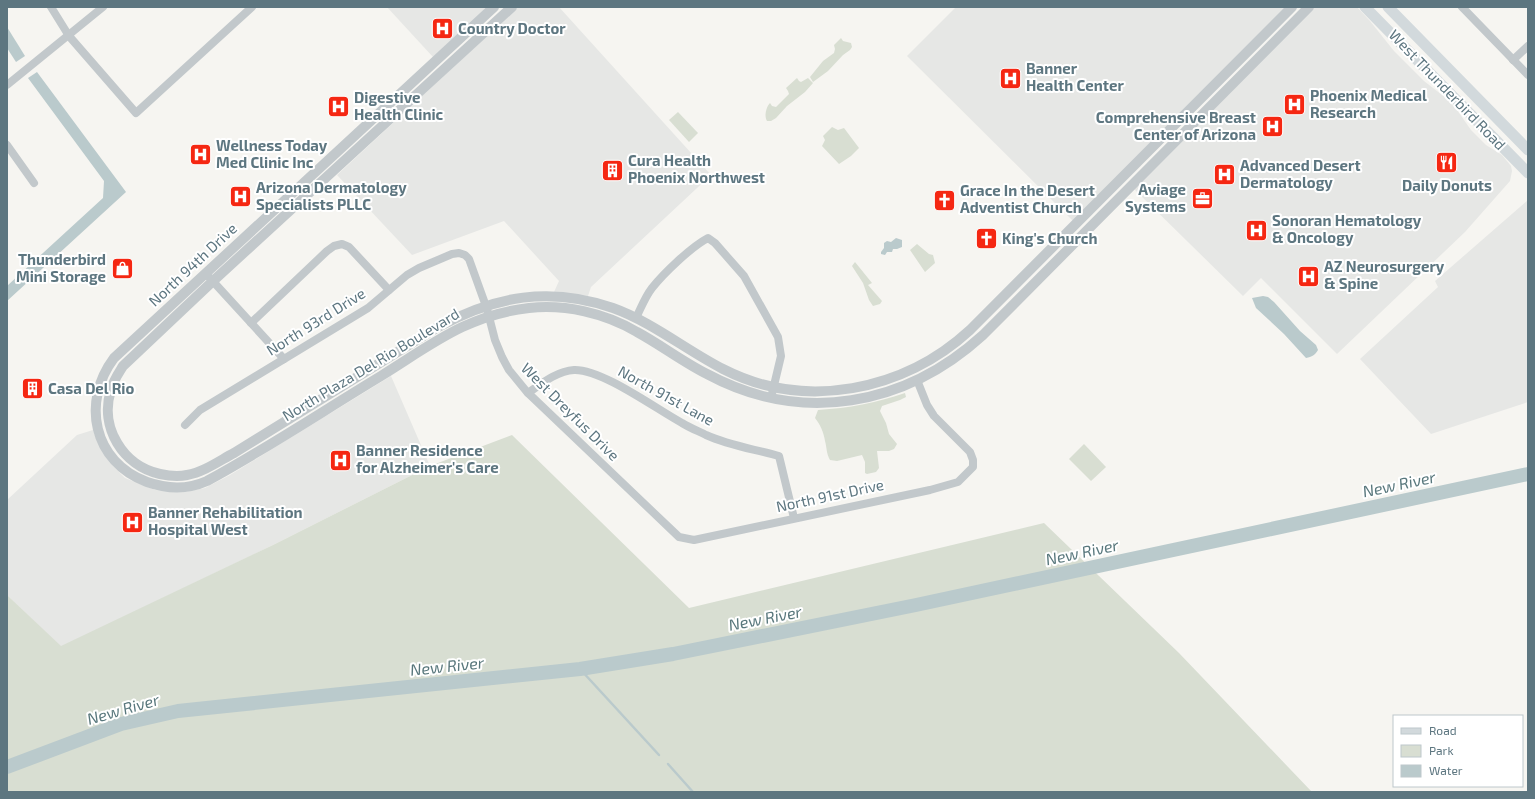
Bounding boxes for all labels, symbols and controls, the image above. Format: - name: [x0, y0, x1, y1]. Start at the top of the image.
- hospital icon: Country Doctor: [430, 16, 456, 42]
- place label: Country Doctor: [458, 19, 566, 38]
- street label: West Thunderbird Road: [1386, 25, 1510, 153]
- place label: Banner Health Center: [1026, 59, 1124, 94]
- hospital icon: Banner Health Center: [997, 65, 1023, 91]
- place label: Phoenix Medical Research: [1310, 86, 1427, 121]
- place label: Digestive Health Clinic: [354, 88, 444, 123]
- hospital icon: Phoenix Medical Research: [1281, 92, 1307, 118]
- hospital icon: Digestive Health Clinic: [325, 94, 351, 120]
- place label: Comprehensive Breast Center of Arizona: [1096, 108, 1256, 143]
- hospital icon: Comprehensive Breast Center of Arizona: [1259, 114, 1285, 140]
- place label: Wellness Today Med Clinic Inc: [216, 136, 328, 171]
- hospital icon: Wellness Today Med Clinic Inc: [187, 142, 213, 168]
- restaurant icon: Daily Donuts: [1434, 150, 1460, 176]
- place label: Cura Health Phoenix Northwest: [628, 151, 765, 186]
- place label: Advanced Desert Dermatology: [1240, 156, 1361, 192]
- building icon: Cura Health Phoenix Northwest: [600, 157, 626, 183]
- hospital icon: Advanced Desert Dermatology: [1211, 162, 1237, 188]
- place label: Daily Donuts: [1402, 176, 1492, 195]
- place label: Arizona Dermatology Specialists PLLC: [256, 178, 407, 213]
- place label: Aviage Systems: [1125, 180, 1186, 216]
- place label: Grace In the Desert Adventist Church: [960, 181, 1095, 216]
- hospital icon: Arizona Dermatology Specialists PLLC: [227, 184, 253, 210]
- office icon: Aviage Systems: [1189, 186, 1215, 212]
- church icon: Grace In the Desert Adventist Church: [932, 187, 958, 213]
- place label: Sonoran Hematology & Oncology: [1272, 211, 1422, 247]
- hospital icon: Sonoran Hematology & Oncology: [1243, 217, 1269, 243]
- street label: North 94th Drive: [144, 219, 240, 310]
- church icon: King's Church: [974, 226, 1000, 252]
- place label: King's Church: [1002, 229, 1097, 247]
- place label: Thunderbird Mini Storage: [16, 250, 106, 285]
- shop icon: Thunderbird Mini Storage: [109, 256, 135, 282]
- place label: AZ Neurosurgery & Spine: [1324, 257, 1445, 292]
- hospital icon: AZ Neurosurgery & Spine: [1295, 263, 1321, 289]
- street label: North 93rd Drive: [263, 284, 368, 359]
- street label: North Plaza Del Rio Boulevard: [279, 304, 462, 424]
- street label: West Dreyfus Drive: [518, 359, 623, 464]
- street label: North 91st Lane: [615, 361, 718, 429]
- building icon: Casa Del Rio: [19, 376, 45, 402]
- place label: Casa Del Rio: [48, 379, 135, 397]
- place label: Banner Residence for Alzheimer's Care: [356, 441, 499, 476]
- hospital icon: Banner Residence for Alzheimer's Care: [328, 447, 354, 473]
- water label: New River: [1361, 466, 1438, 501]
- street label: North 91st Drive: [774, 475, 885, 515]
- place label: Banner Rehabilitation Hospital West: [148, 503, 303, 538]
- hospital icon: Banner Rehabilitation Hospital West: [120, 509, 146, 535]
- water label: New River: [1044, 534, 1121, 569]
- water label: New River: [727, 601, 804, 634]
- water label: New River: [409, 652, 486, 679]
- water label: New River: [85, 689, 162, 728]
- legend: [1393, 715, 1523, 787]
- text: Road: [1429, 723, 1457, 737]
- text: Park: [1429, 743, 1454, 757]
- text: Water: [1429, 763, 1463, 777]

